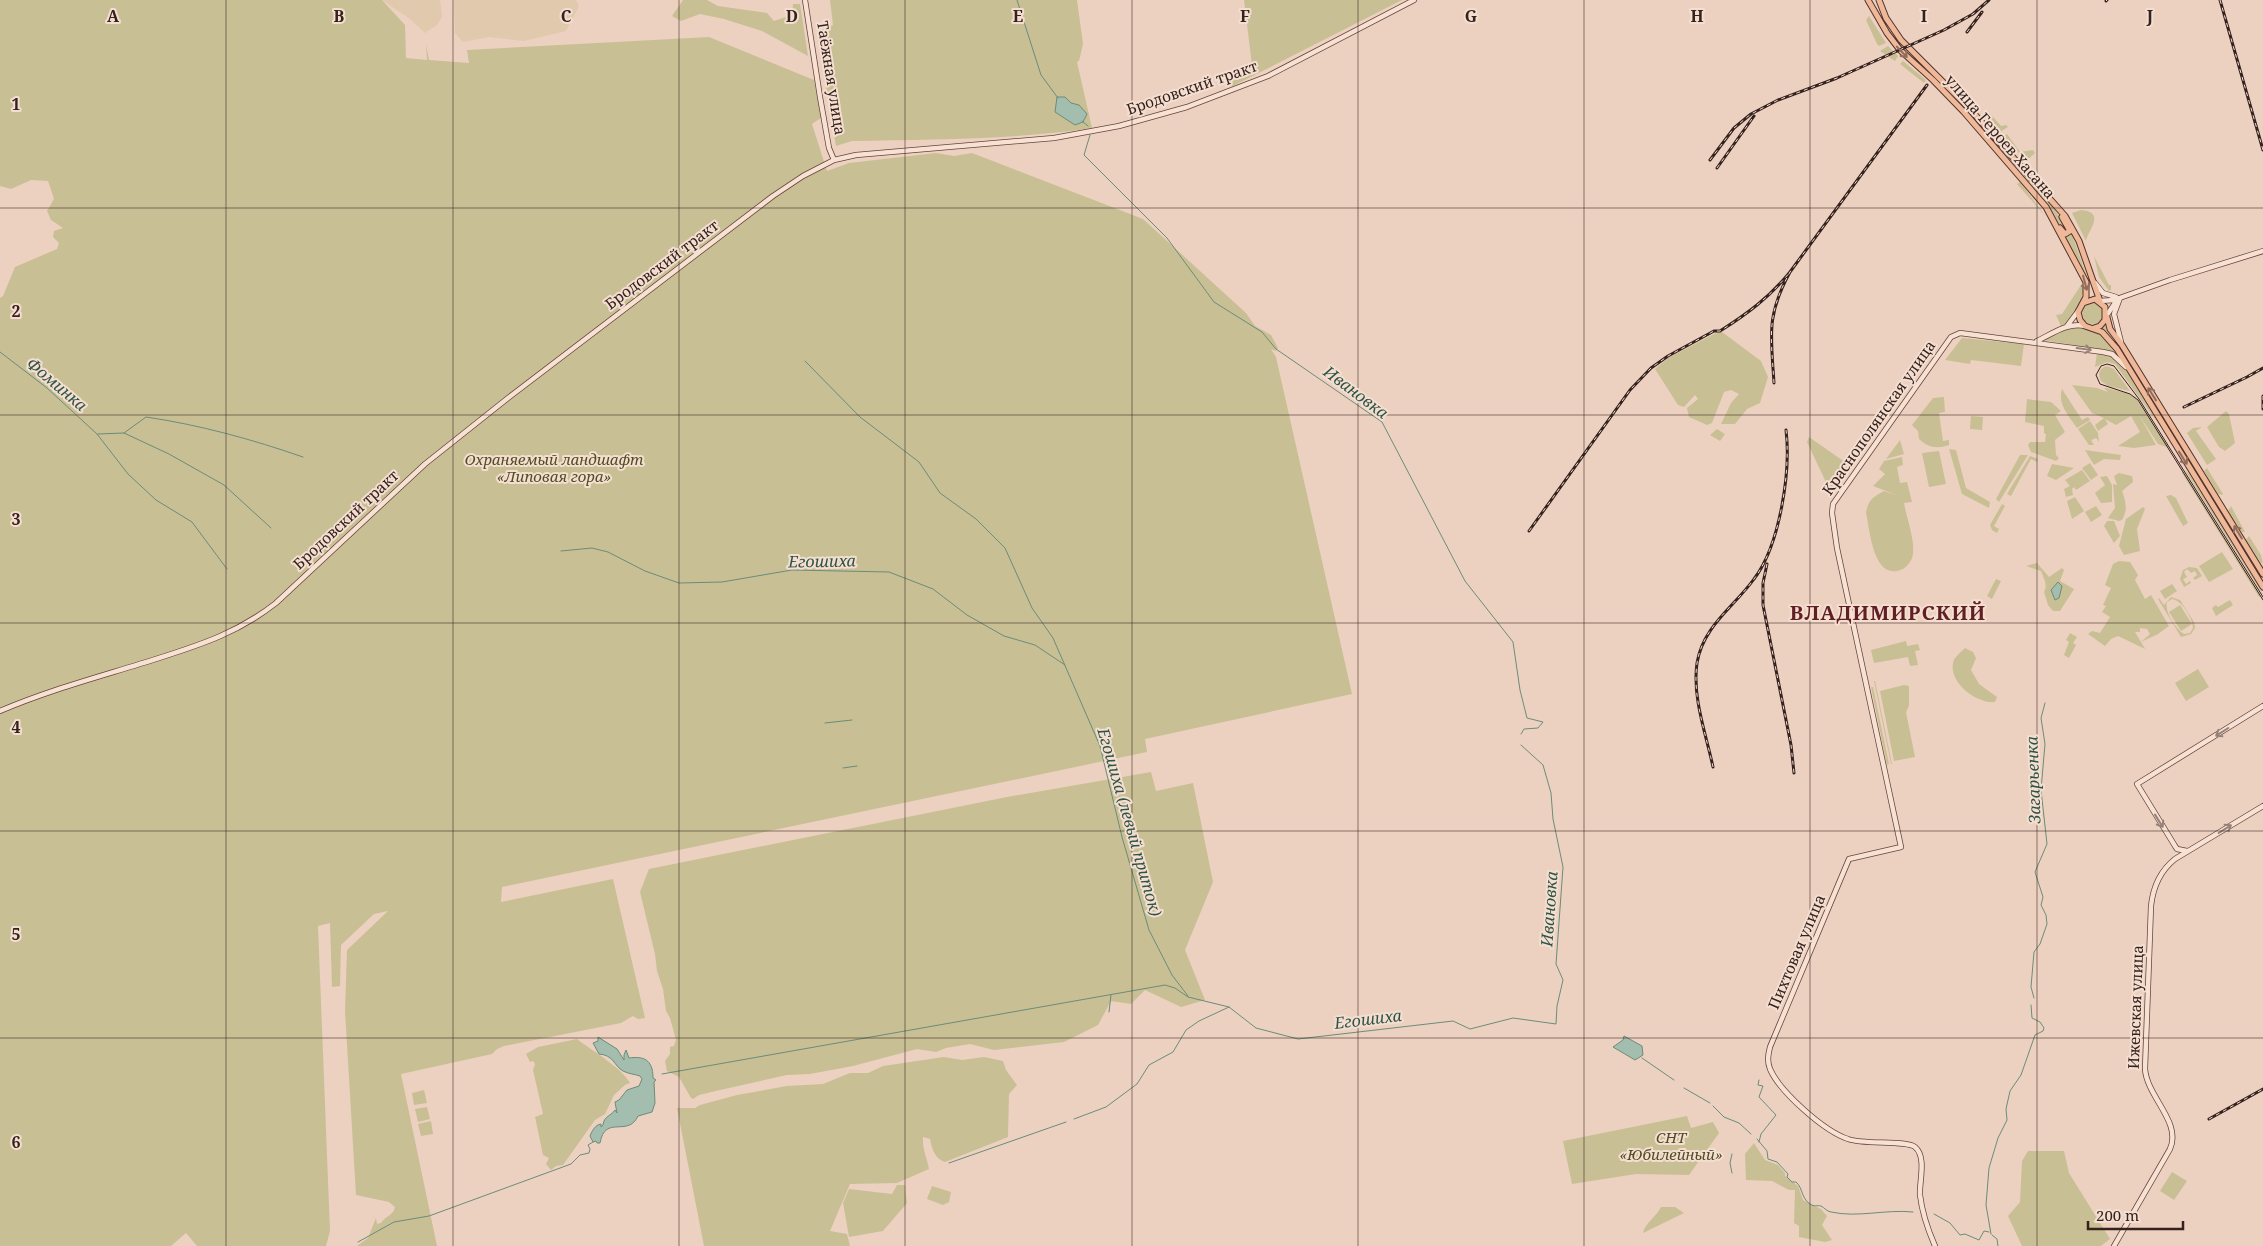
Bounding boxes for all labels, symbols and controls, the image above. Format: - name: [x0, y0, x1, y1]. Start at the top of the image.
- text: A: [107, 5, 120, 27]
- text: B: [334, 5, 345, 27]
- text: C: [561, 5, 572, 27]
- text: D: [786, 5, 798, 27]
- text: E: [1013, 5, 1023, 27]
- text: F: [1240, 5, 1250, 27]
- text: G: [1465, 5, 1477, 27]
- text: H: [1690, 5, 1704, 27]
- text: I: [1921, 5, 1927, 27]
- text: J: [2146, 5, 2154, 27]
- street label: Таёжная улица: [813, 19, 851, 136]
- one-way arrow: [1896, 45, 1908, 58]
- street label: Бродовский тракт: [1124, 55, 1260, 119]
- street label: улица Героев Хасана: [1941, 70, 2060, 203]
- text: 1: [11, 93, 21, 115]
- street label: Бродовский тракт: [601, 215, 722, 313]
- one-way arrow: [2081, 274, 2090, 290]
- text: 2: [11, 300, 21, 322]
- street label: Краснополянская улица: [1817, 336, 1939, 499]
- one-way arrow: [2076, 345, 2092, 355]
- water label: Фоминка: [22, 352, 92, 416]
- water label: Ивановка: [1318, 360, 1393, 424]
- one-way arrow: [2147, 387, 2157, 401]
- park label: Охраняемый ландшафт «Липовая гора»: [464, 449, 644, 486]
- one-way arrow: [2178, 450, 2188, 464]
- street label: Бродовский тракт: [288, 465, 402, 573]
- text: 3: [11, 508, 21, 530]
- one-way arrow: [2232, 526, 2242, 540]
- water label: Егошиха: [787, 549, 856, 573]
- district label: ВЛАДИМИРСКИЙ: [1790, 599, 1986, 626]
- text: 4: [11, 716, 21, 738]
- water label: Егошиха (левый приток): [1092, 724, 1168, 919]
- one-way arrow: [2215, 727, 2229, 737]
- water label: Загарьенка: [2020, 736, 2046, 824]
- one-way arrow: [2154, 814, 2165, 828]
- one-way arrow: [2218, 823, 2232, 834]
- water label: Ивановка: [1535, 870, 1563, 949]
- street label: Пихтовая улица: [1763, 891, 1829, 1012]
- text: 5: [11, 923, 21, 945]
- street label: Ижевская улица: [2123, 945, 2147, 1069]
- water label: Егошиха: [1332, 1004, 1403, 1034]
- park label: СНТ «Юбилейный»: [1619, 1127, 1723, 1164]
- text: 6: [11, 1131, 21, 1153]
- scale bar: [2088, 1198, 2183, 1230]
- text: 200 m: [2096, 1205, 2139, 1225]

